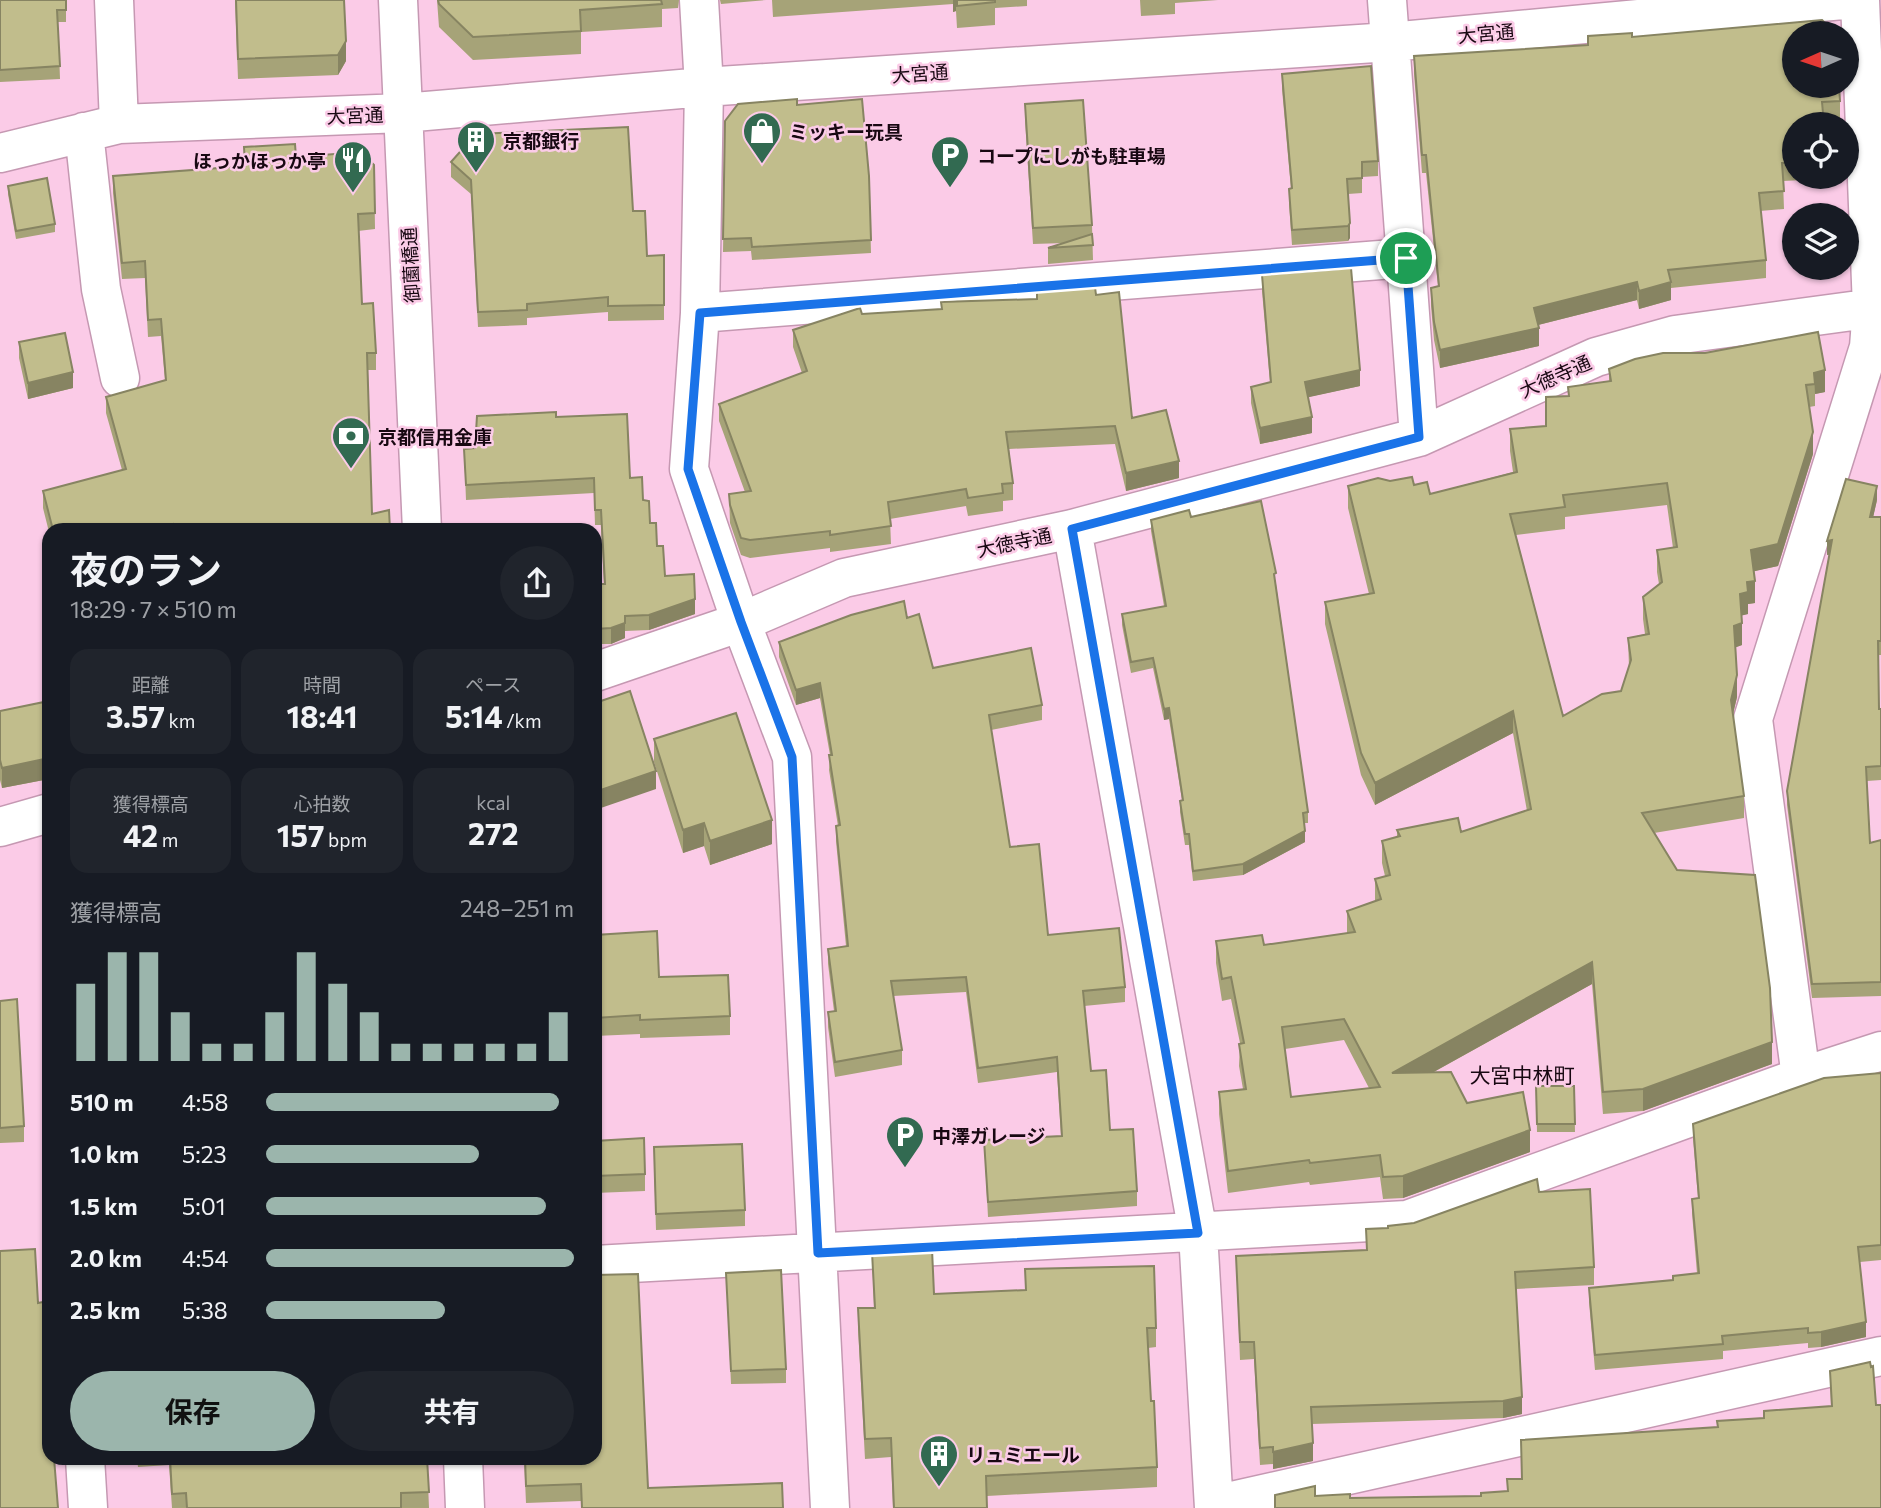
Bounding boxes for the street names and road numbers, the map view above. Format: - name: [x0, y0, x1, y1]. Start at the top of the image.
- street label: 大宮通: [1457, 19, 1515, 47]
- street label: 大宮通: [891, 60, 949, 86]
- street label: 大宮通: [326, 103, 384, 127]
- street label: 御薗橋通: [397, 226, 423, 304]
- street label: 大徳寺通: [1516, 350, 1594, 402]
- street label: 大徳寺通: [974, 523, 1054, 561]

